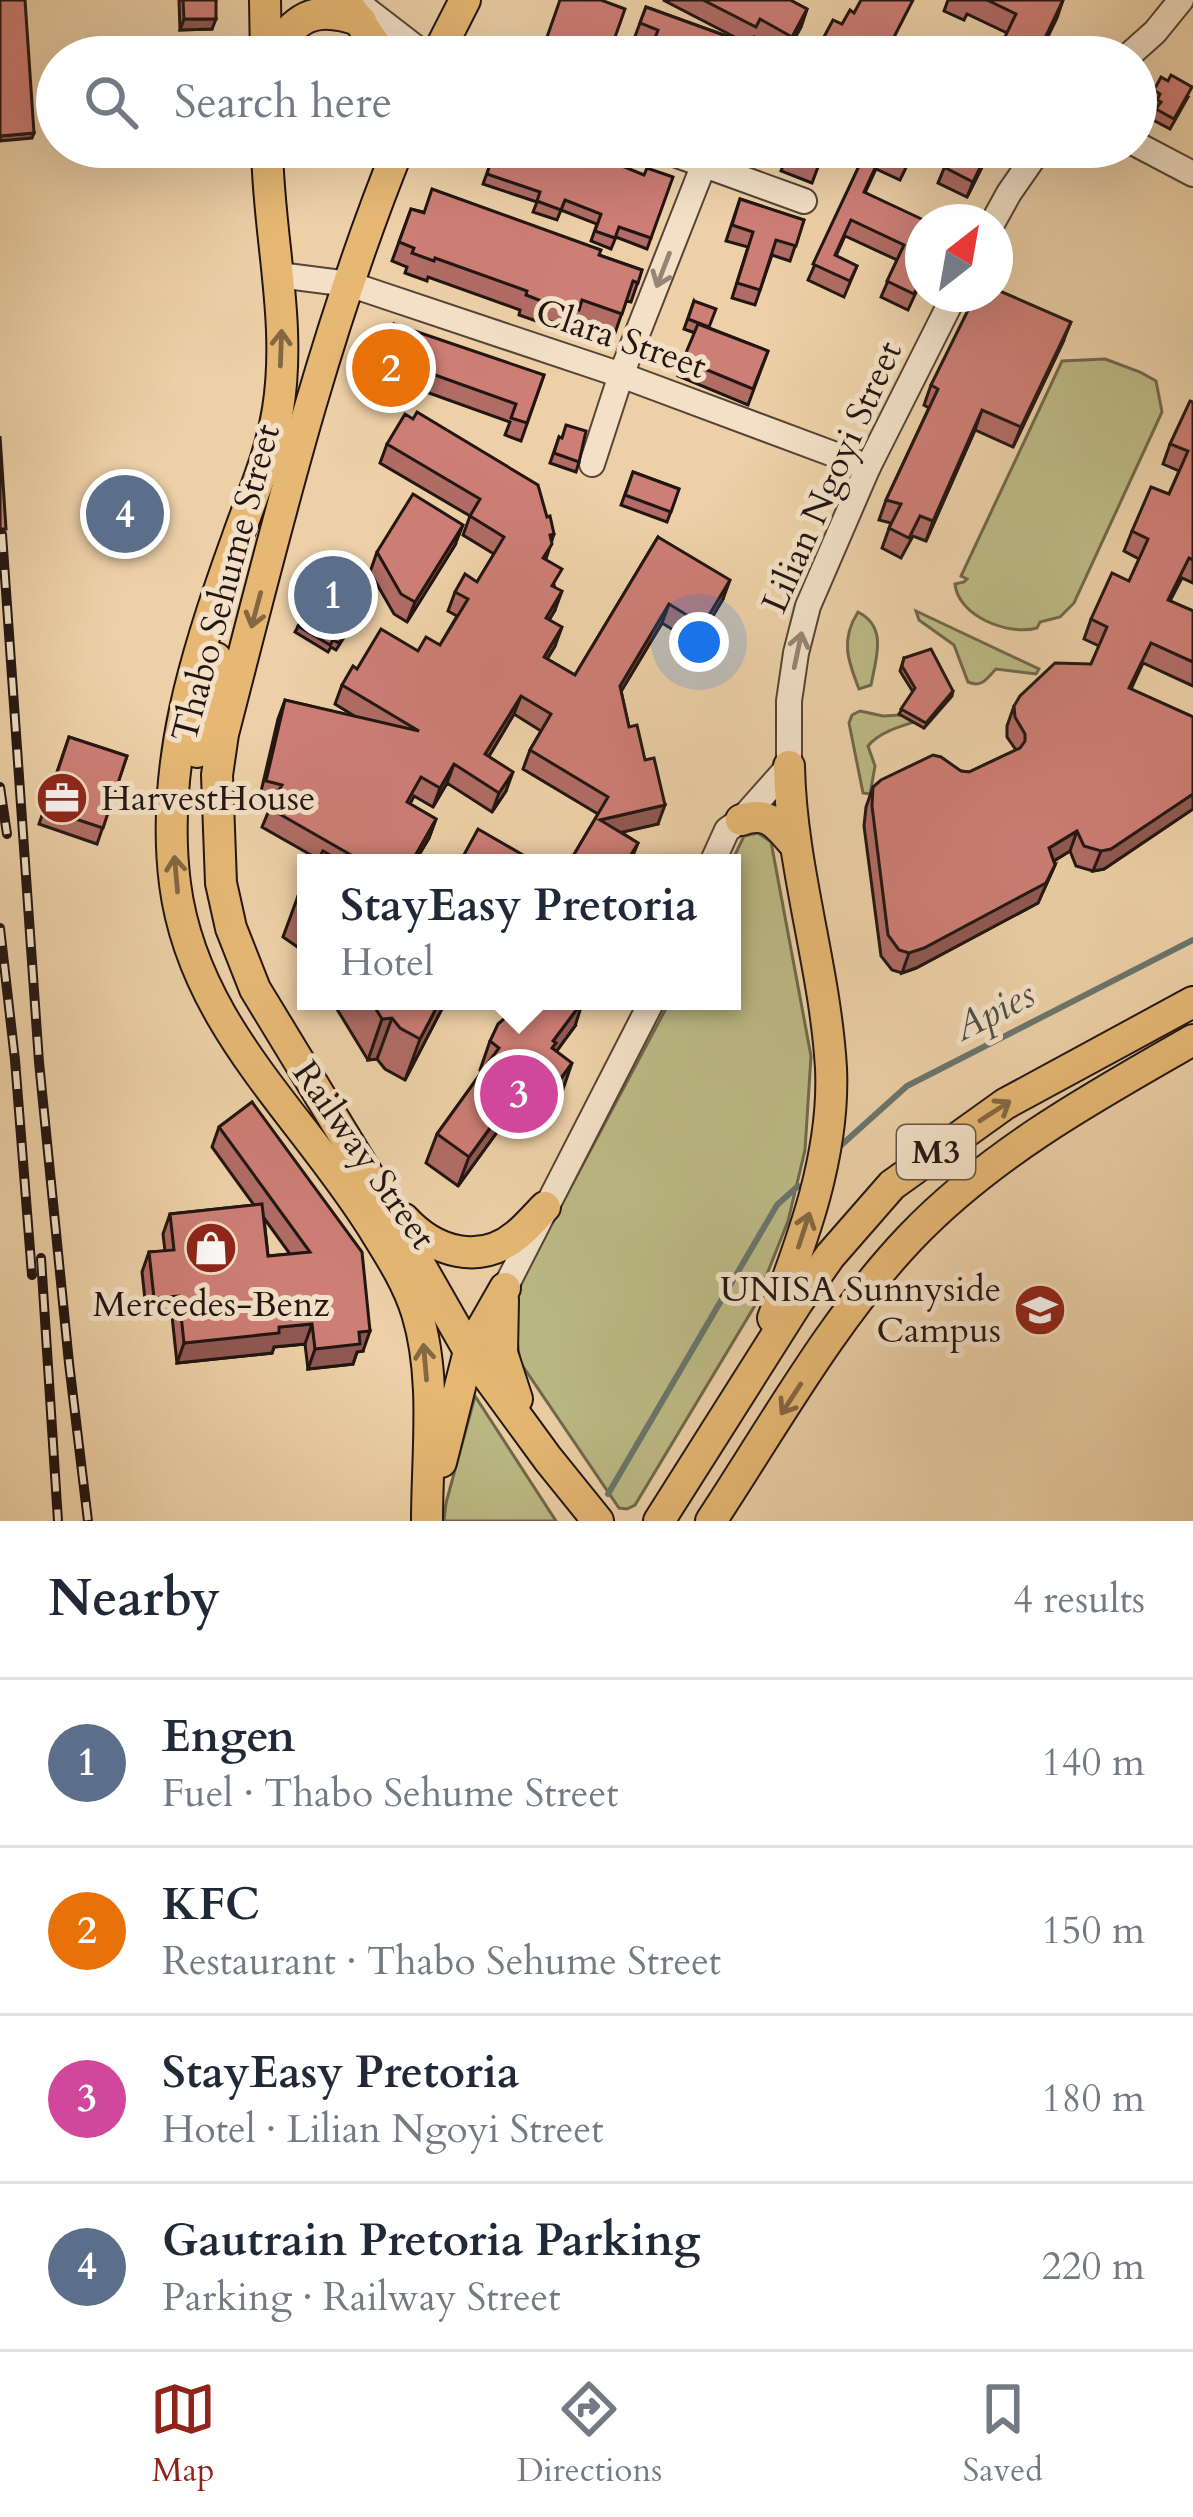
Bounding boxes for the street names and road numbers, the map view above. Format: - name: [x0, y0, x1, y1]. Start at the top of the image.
- street label: Clara Street: [529, 287, 713, 391]
- street label: Lilian Ngoyi Street: [750, 333, 914, 621]
- street label: Thabo Sehume Street: [160, 419, 292, 747]
- street label: Railway Street: [281, 1051, 447, 1259]
- road number: M3: [897, 1125, 975, 1179]

